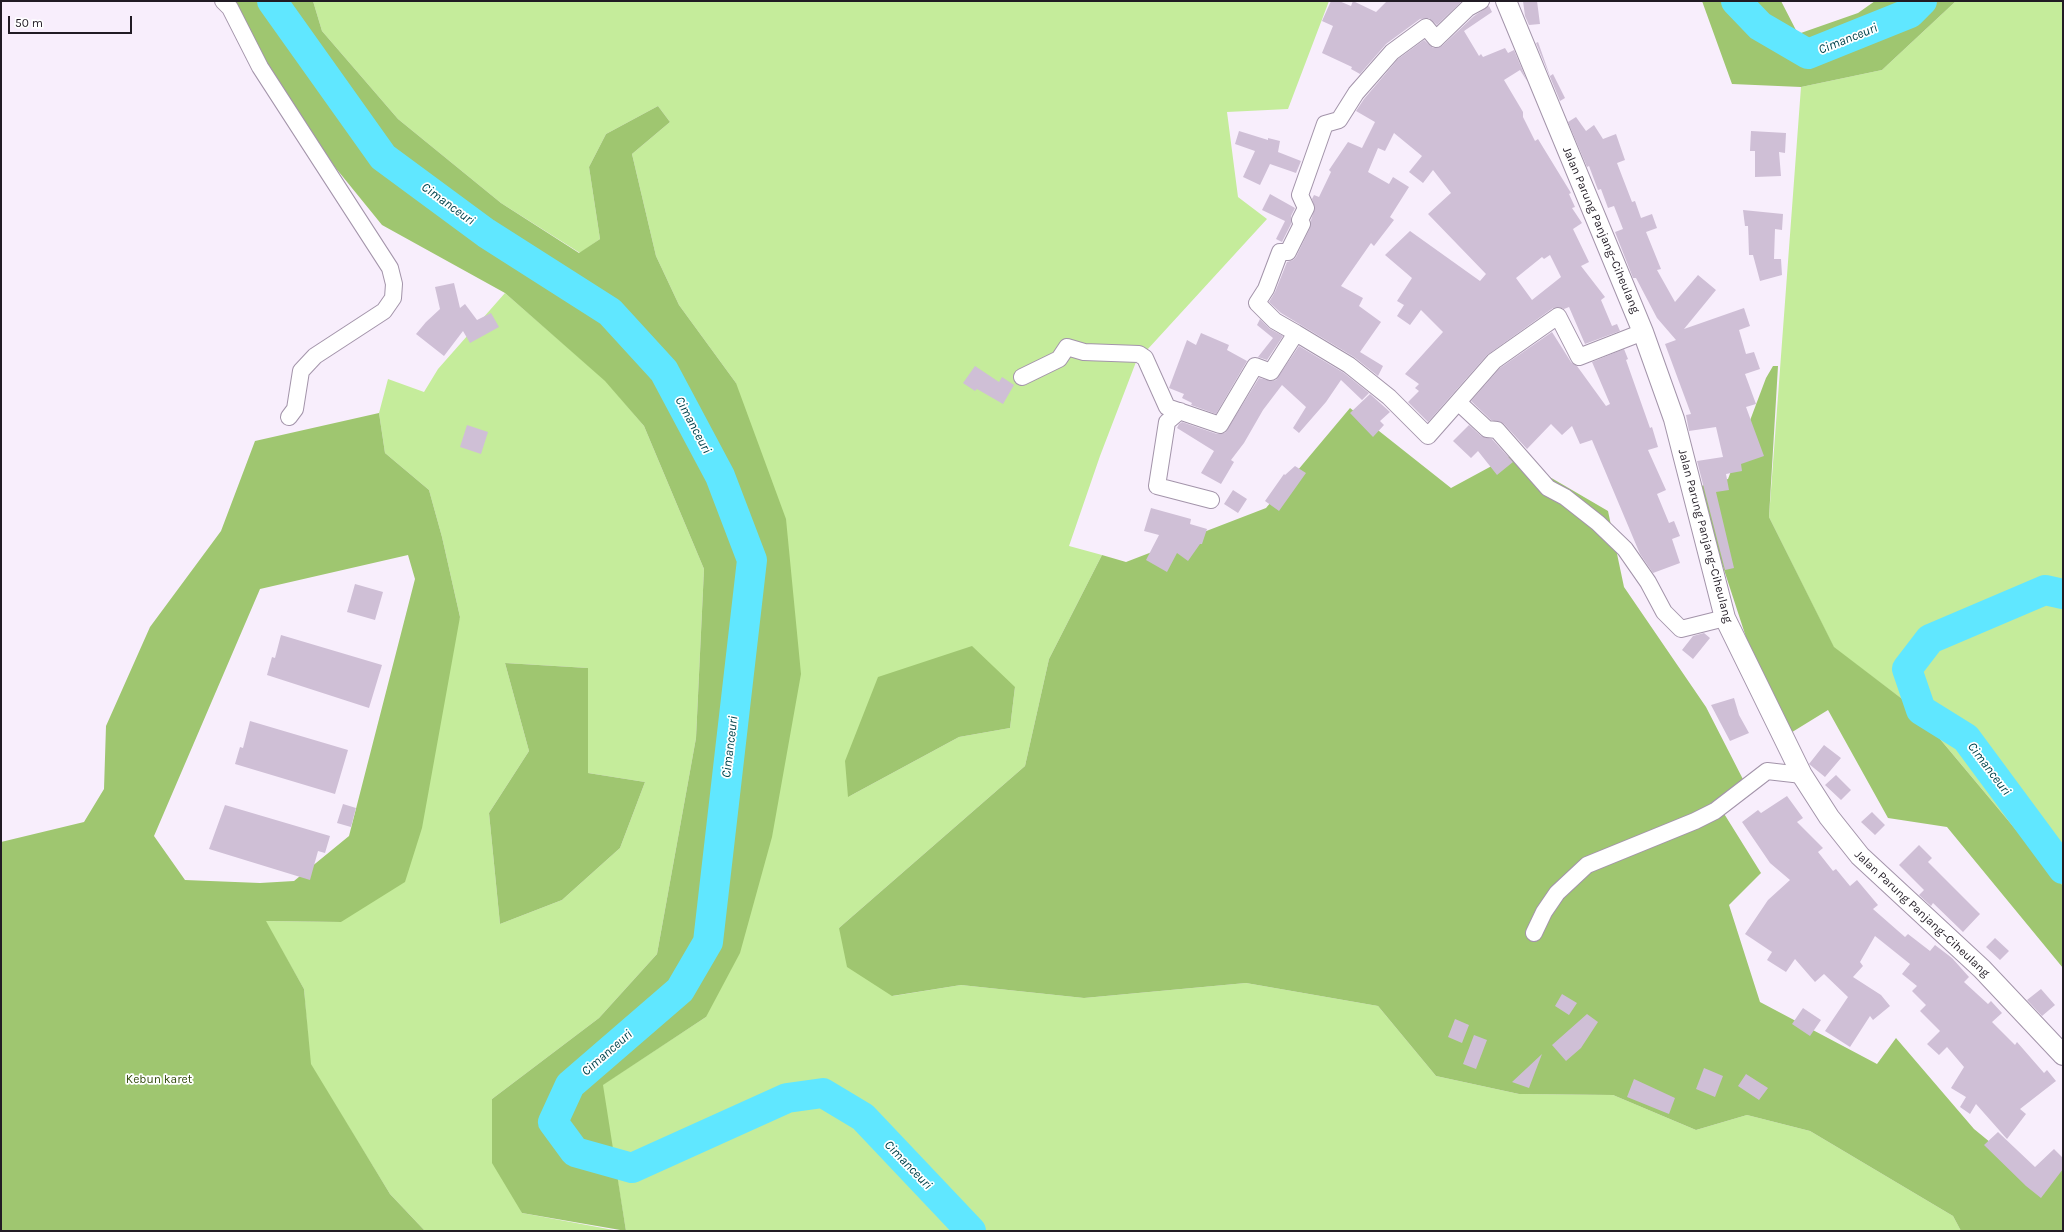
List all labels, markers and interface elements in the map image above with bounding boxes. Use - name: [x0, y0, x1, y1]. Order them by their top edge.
- scale bar: [10, 8, 134, 34]
- text: 50 m: [15, 16, 43, 30]
- water label: Cimanceuri: [1816, 20, 1880, 58]
- street label: Jalan Parung Panjang–Ciheulang: [1559, 145, 1643, 315]
- water label: Cimanceuri: [418, 179, 478, 229]
- water label: Cimanceuri: [671, 394, 715, 456]
- street label: Jalan Parung Panjang–Ciheulang: [1675, 448, 1735, 624]
- water label: Cimanceuri: [718, 715, 742, 779]
- water label: Cimanceuri: [1964, 739, 2014, 799]
- street label: Jalan Parung Panjang–Ciheulang: [1852, 848, 1992, 980]
- water label: Cimanceuri: [578, 1027, 636, 1079]
- park label: Kebun karet: [126, 1073, 192, 1087]
- water label: Cimanceuri: [881, 1137, 935, 1193]

